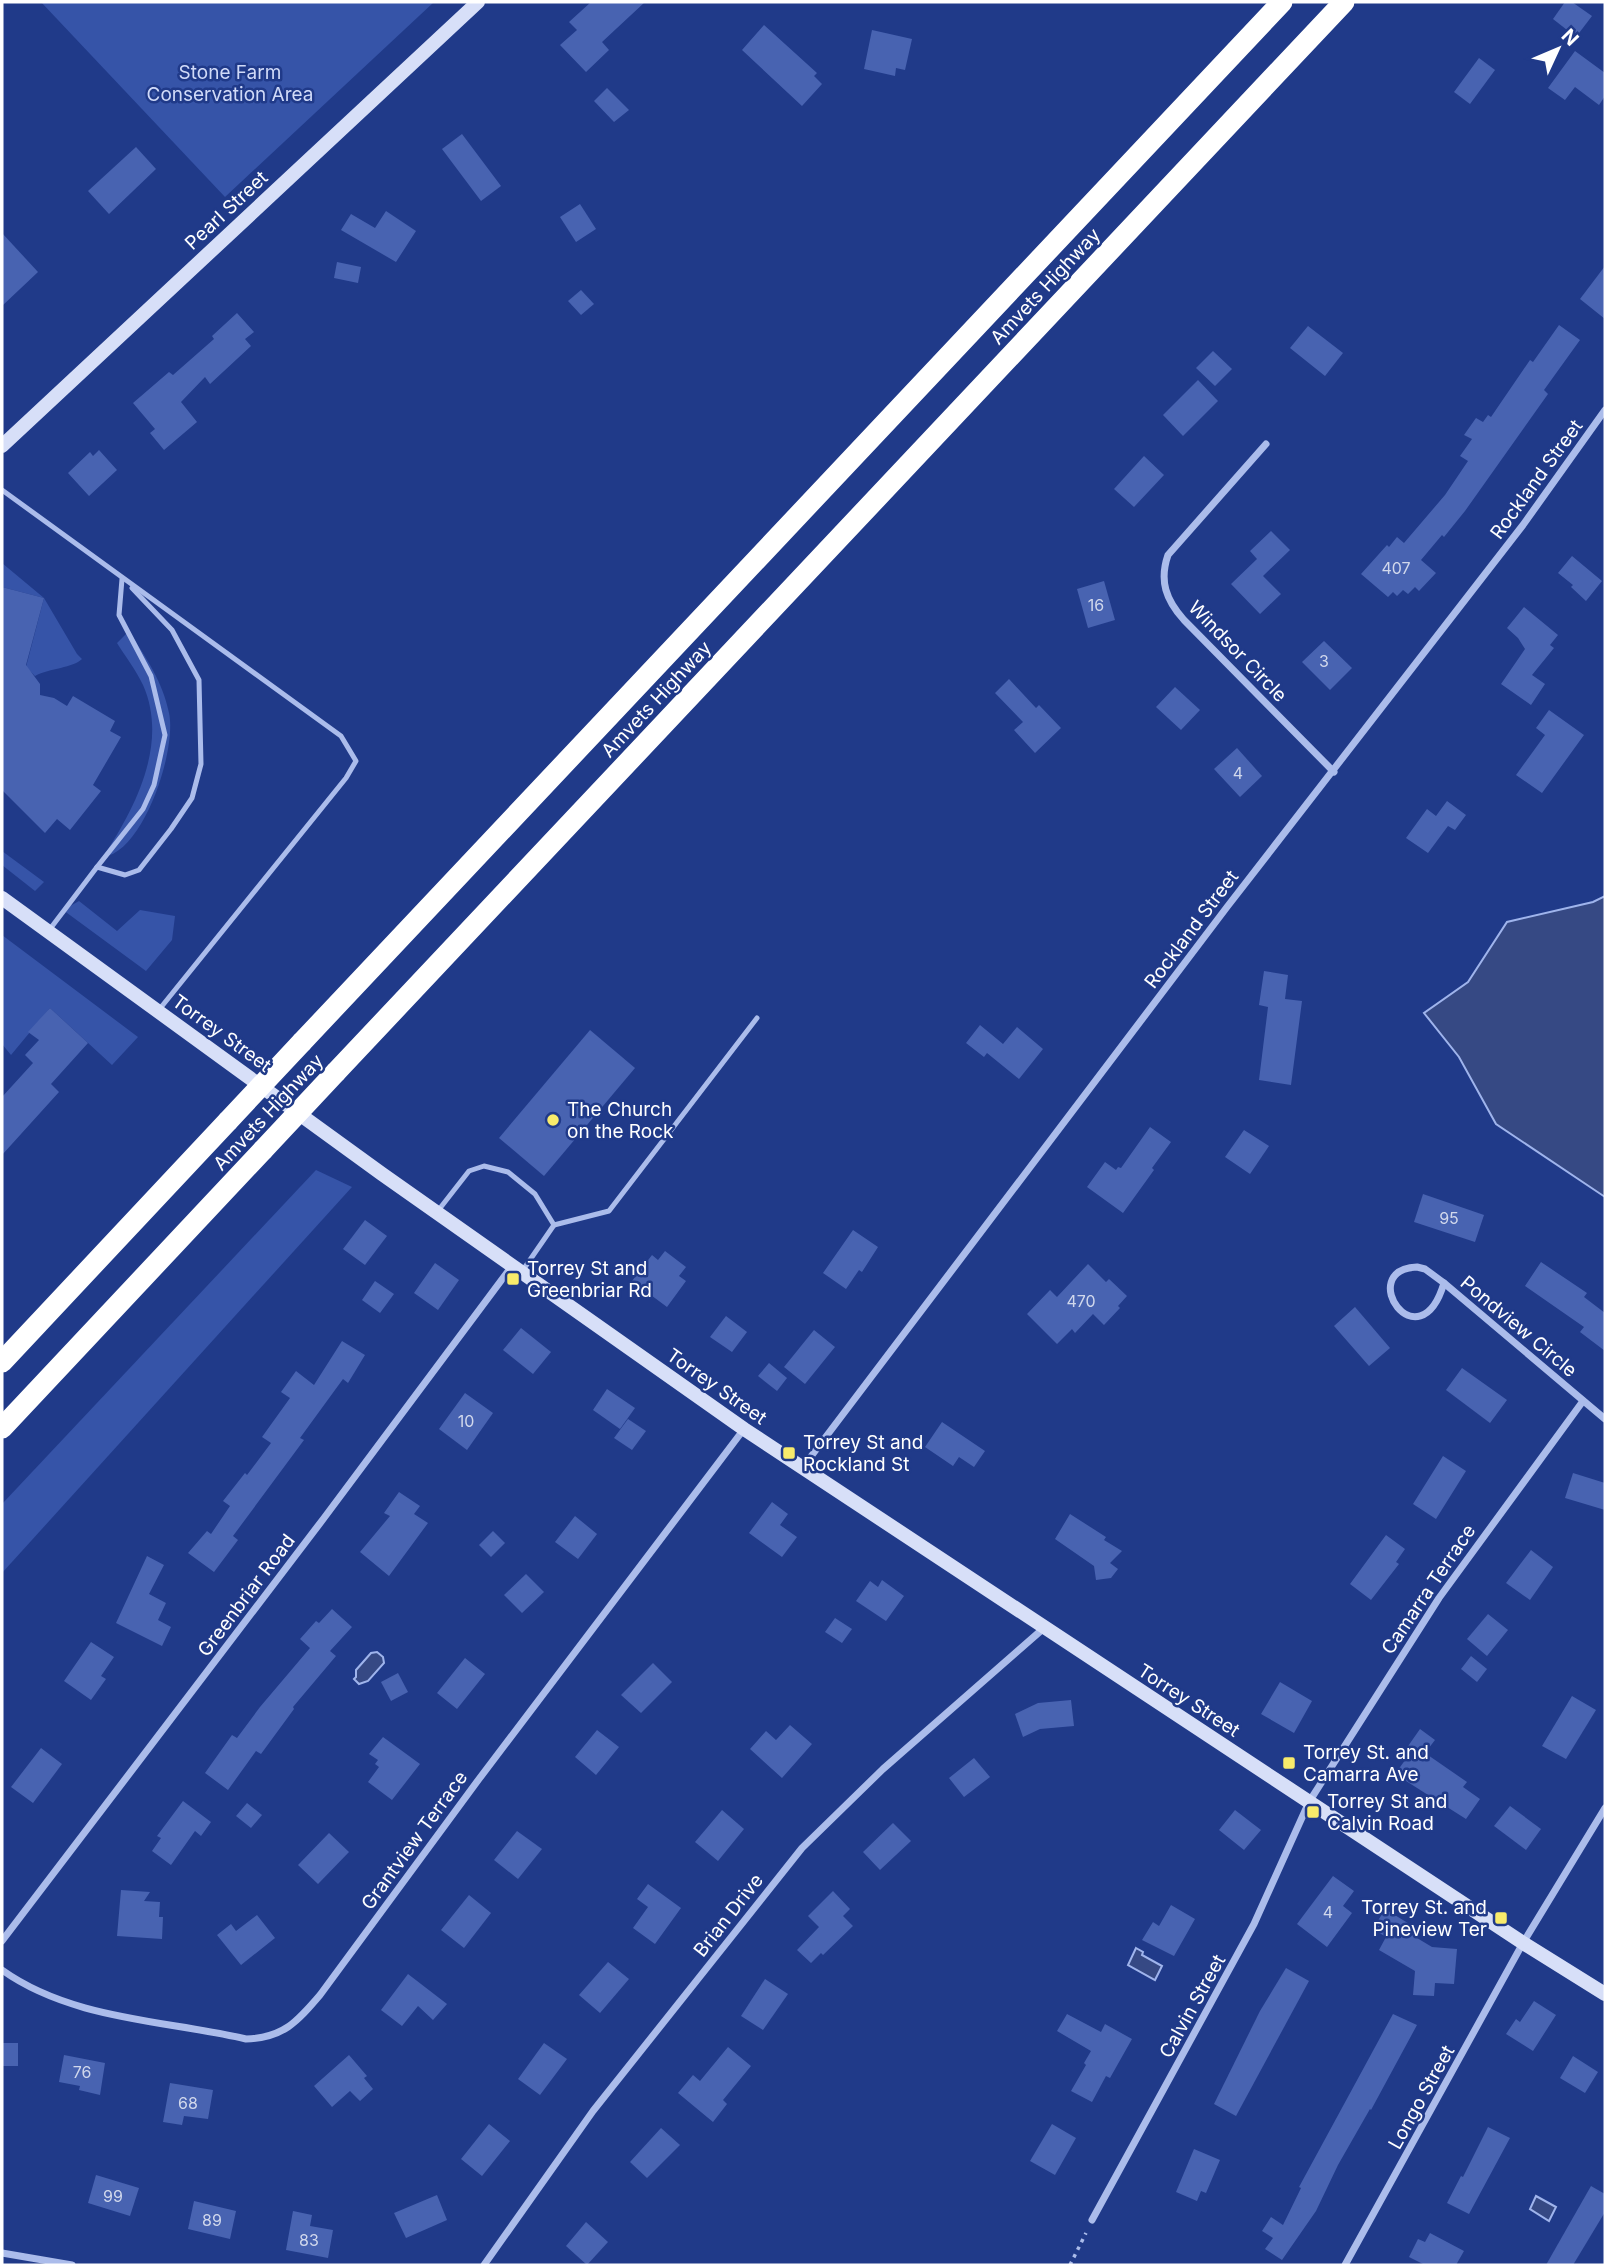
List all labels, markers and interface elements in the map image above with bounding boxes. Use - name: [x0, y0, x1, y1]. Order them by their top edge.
- north arrow: [1523, 14, 1593, 84]
- text: N: [1557, 24, 1583, 51]
- park label: Stone Farm Conservation Area: [147, 61, 313, 106]
- street label: Pearl Street: [180, 166, 273, 255]
- street label: Amvets Highway: [986, 223, 1105, 349]
- street label: Rockland Street: [1485, 415, 1587, 543]
- house number: 407: [1381, 558, 1411, 578]
- house number: 16: [1088, 595, 1104, 615]
- street label: Windsor Circle: [1184, 596, 1292, 707]
- street label: Amvets Highway: [597, 636, 716, 762]
- house number: 3: [1319, 651, 1329, 671]
- house number: 4: [1233, 763, 1243, 783]
- street label: Rockland Street: [1140, 866, 1243, 993]
- street label: Torrey Street: [168, 990, 276, 1077]
- street label: Amvets Highway: [209, 1049, 328, 1175]
- place label: The Church on the Rock: [567, 1098, 674, 1143]
- marker: The Church on the Rock: [545, 1112, 561, 1128]
- house number: 95: [1439, 1208, 1459, 1228]
- place label: Torrey St and Greenbriar Rd: [527, 1257, 652, 1302]
- marker: Torrey St and Greenbriar Rd: [505, 1271, 521, 1287]
- street label: Pondview Circle: [1456, 1271, 1582, 1382]
- house number: 470: [1066, 1291, 1096, 1311]
- street label: Torrey Street: [662, 1343, 771, 1429]
- house number: 10: [458, 1411, 474, 1431]
- place label: Torrey St and Rockland St: [803, 1431, 923, 1476]
- marker: Torrey St and Rockland St: [781, 1445, 797, 1461]
- street label: Camarra Terrace: [1377, 1520, 1480, 1659]
- street label: Greenbriar Road: [193, 1530, 300, 1661]
- street label: Torrey Street: [1133, 1659, 1244, 1742]
- place label: Torrey St. and Camarra Ave: [1303, 1741, 1429, 1786]
- marker: Torrey St. and Camarra Ave: [1281, 1755, 1297, 1771]
- street label: Grantview Terrace: [356, 1766, 472, 1914]
- place label: Torrey St and Calvin Road: [1327, 1790, 1447, 1835]
- marker: Torrey St and Calvin Road: [1305, 1804, 1321, 1820]
- street label: Brian Drive: [689, 1869, 768, 1961]
- place label: Torrey St. and Pineview Ter: [1361, 1896, 1487, 1941]
- house number: 4: [1323, 1902, 1333, 1922]
- marker: Torrey St. and Pineview Ter: [1493, 1910, 1509, 1926]
- street label: Calvin Street: [1155, 1950, 1230, 2062]
- street label: Longo Street: [1383, 2041, 1459, 2153]
- house number: 76: [73, 2062, 91, 2082]
- house number: 68: [178, 2093, 198, 2113]
- house number: 99: [103, 2186, 123, 2206]
- house number: 89: [202, 2210, 222, 2230]
- house number: 83: [299, 2230, 319, 2250]

